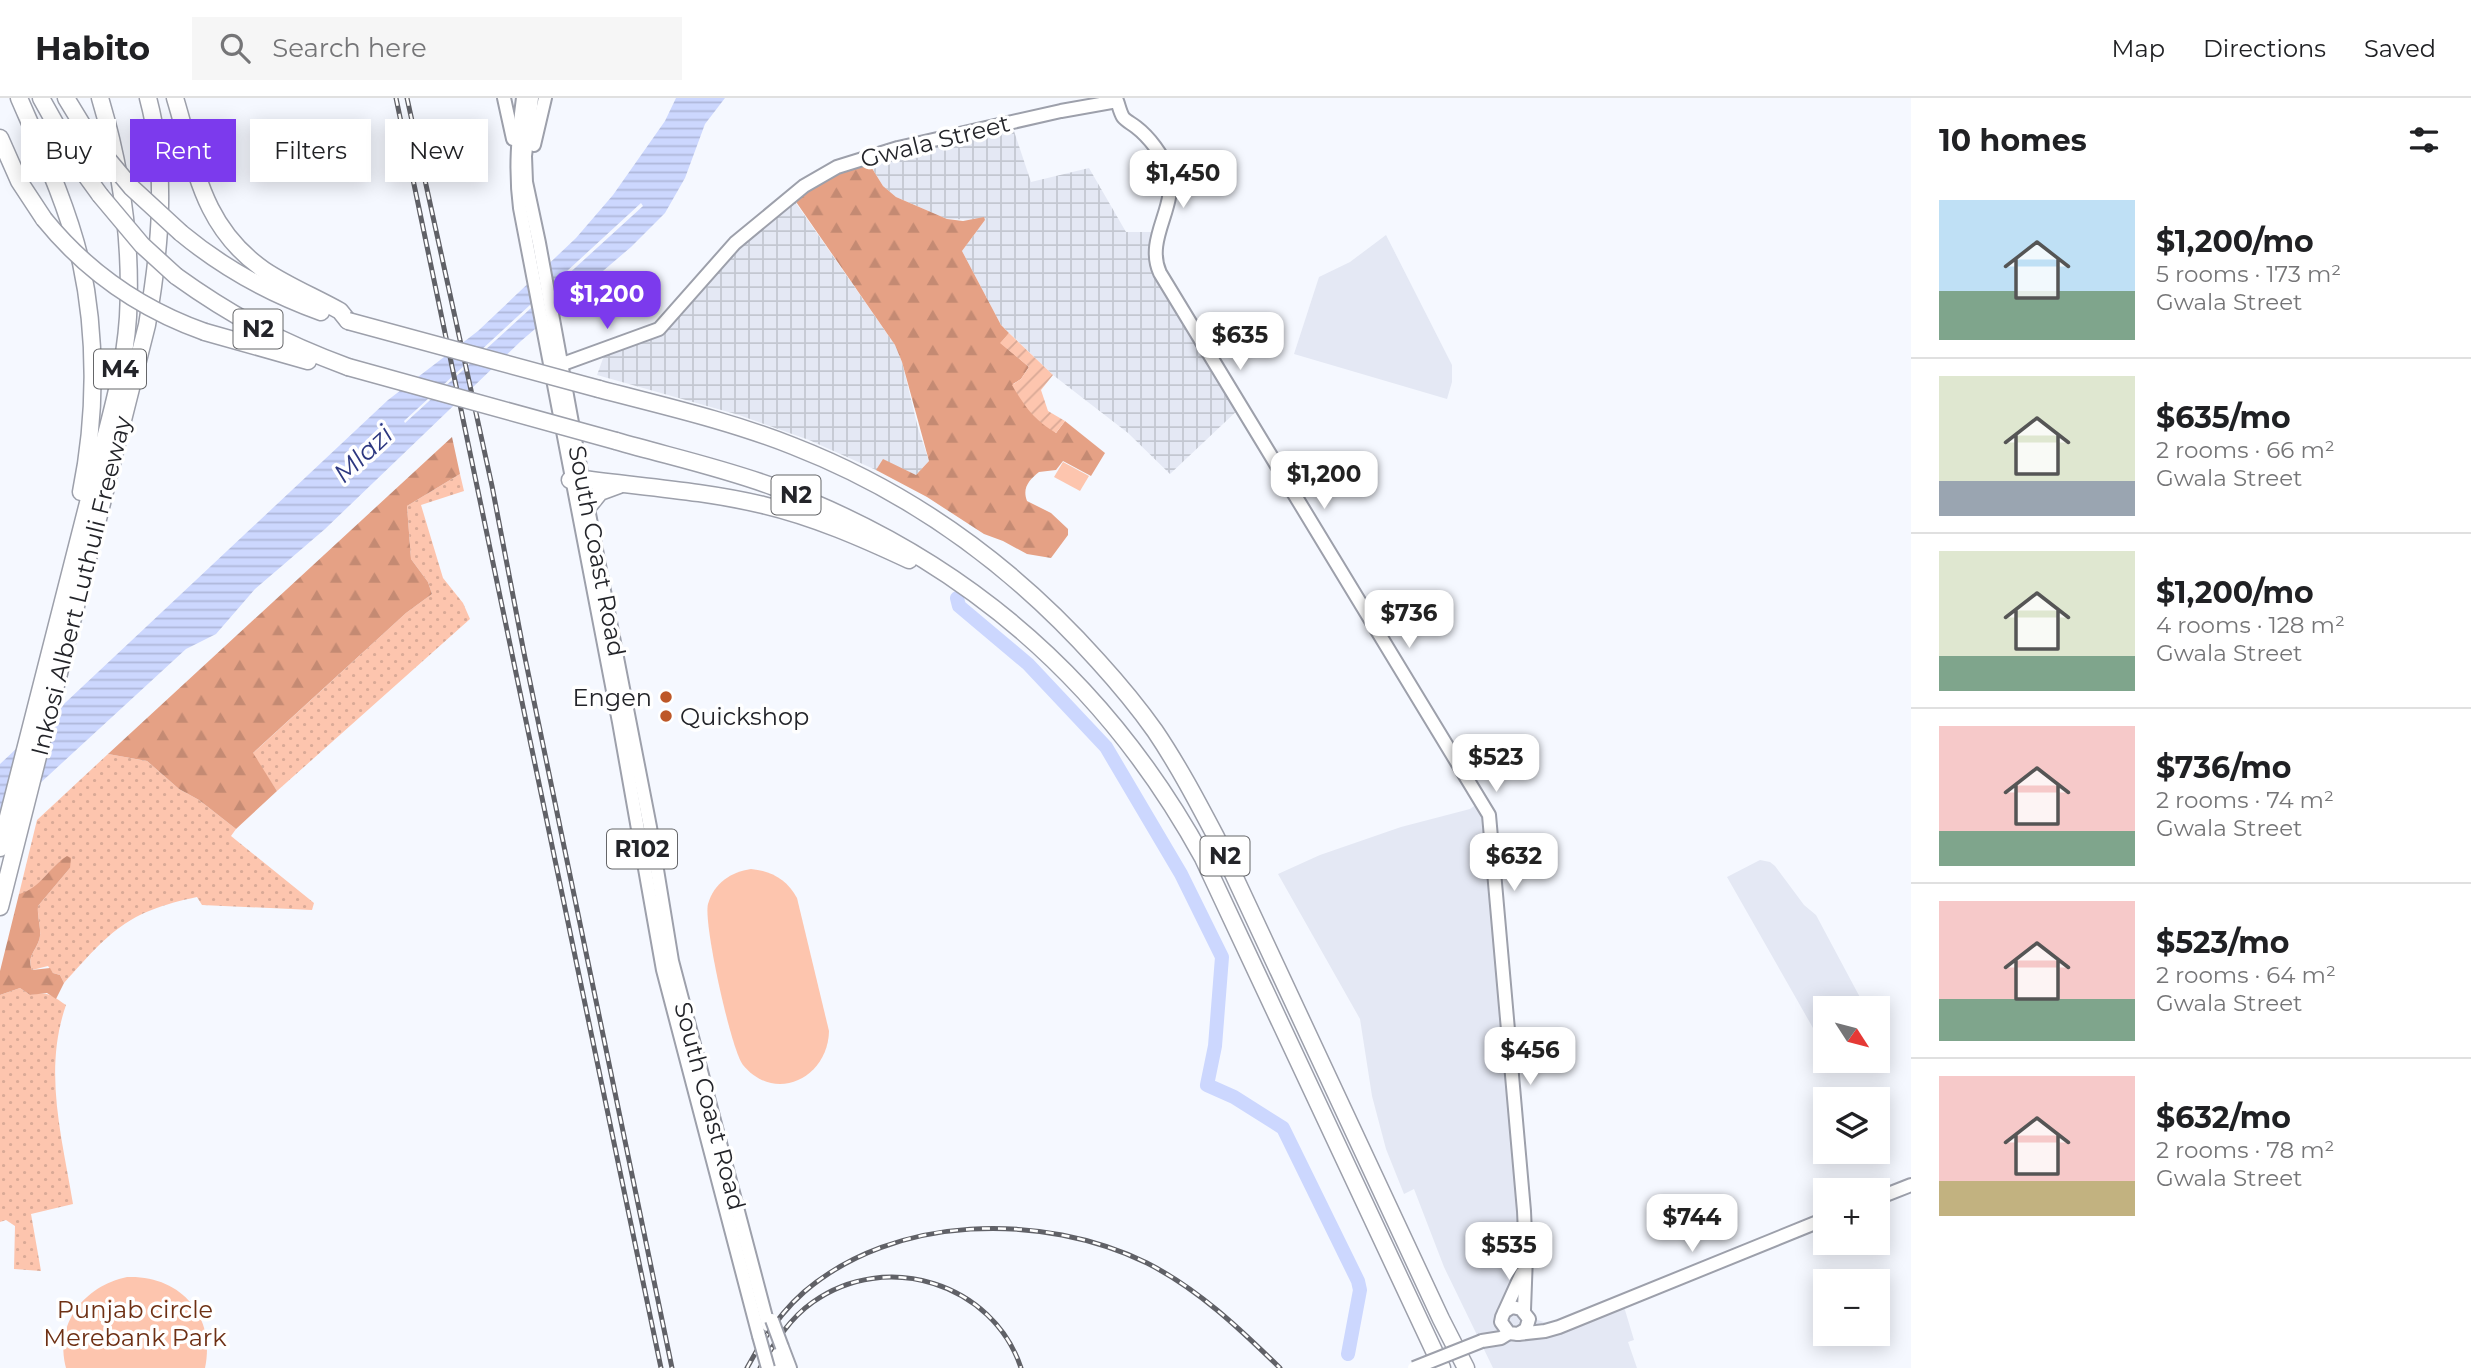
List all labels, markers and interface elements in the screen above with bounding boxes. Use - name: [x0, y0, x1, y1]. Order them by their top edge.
- search box: [192, 17, 682, 80]
- text: Habito: [35, 28, 150, 68]
- icon: search: [216, 29, 254, 67]
- text: Search here: [272, 32, 427, 64]
- text: Map: [2112, 34, 2165, 63]
- text: Directions: [2203, 34, 2326, 63]
- text: Saved: [2364, 34, 2436, 63]
- street label: Gwala Street: [857, 108, 1013, 174]
- chip: Buy: [21, 119, 116, 182]
- chip: Rent: [130, 119, 236, 182]
- chip: Filters: [250, 119, 371, 182]
- chip: New: [385, 119, 488, 182]
- icon: filters: [2405, 121, 2443, 159]
- text: 10 homes: [1939, 122, 2087, 159]
- pin: $1,450: [1126, 150, 1240, 210]
- text: $1,450: [1146, 159, 1220, 187]
- text: $1,200/mo: [2156, 223, 2314, 260]
- icon: home: [1995, 228, 2079, 312]
- text: 5 rooms · 173 m²: [2156, 260, 2341, 288]
- pin: $1,200: [550, 272, 664, 331]
- text: $1,200: [570, 280, 644, 308]
- text: Gwala Street: [2156, 288, 2302, 316]
- road number: N2: [233, 310, 282, 348]
- pin: $635: [1199, 313, 1281, 372]
- text: $635: [1212, 321, 1268, 349]
- road number: M4: [94, 350, 146, 388]
- text: $635/mo: [2156, 399, 2291, 436]
- icon: home: [1995, 404, 2079, 488]
- street label: Inkosi Albert Luthuli Freeway: [25, 413, 137, 759]
- water label: Mlazi: [327, 418, 400, 489]
- text: 2 rooms · 66 m²: [2156, 436, 2335, 464]
- street label: South Coast Road: [562, 443, 632, 659]
- pin: $1,200: [1267, 452, 1381, 511]
- text: $1,200: [1287, 460, 1361, 488]
- text: Gwala Street: [2156, 464, 2302, 492]
- road number: N2: [772, 476, 820, 514]
- text: $1,200/mo: [2156, 574, 2314, 611]
- icon: home: [1995, 579, 2079, 663]
- pin: $736: [1368, 590, 1450, 650]
- text: $736: [1381, 599, 1437, 627]
- text: 4 rooms · 128 m²: [2156, 611, 2345, 639]
- text: Gwala Street: [2156, 639, 2302, 667]
- place label: Engen: [573, 683, 652, 712]
- marker: Engen: [658, 689, 674, 705]
- place label: Quickshop: [680, 702, 809, 731]
- marker: Quickshop: [658, 708, 674, 724]
- pin: $523: [1455, 734, 1537, 794]
- text: $523: [1468, 743, 1524, 771]
- text: $736/mo: [2156, 749, 2292, 786]
- icon: home: [1995, 754, 2079, 838]
- text: 2 rooms · 74 m²: [2156, 786, 2334, 814]
- text: Gwala Street: [2156, 814, 2302, 842]
- road number: R102: [607, 830, 677, 869]
- pin: $632: [1473, 834, 1555, 893]
- road number: N2: [1200, 836, 1250, 876]
- text: $632: [1486, 842, 1542, 870]
- text: $523/mo: [2156, 924, 2289, 961]
- icon: home: [1995, 929, 2079, 1013]
- text: 2 rooms · 64 m²: [2156, 961, 2336, 989]
- text: Gwala Street: [2156, 989, 2302, 1017]
- north arrow: [1813, 996, 1890, 1073]
- map controls: [1813, 996, 1890, 1346]
- street label: South Coast Road: [668, 999, 752, 1213]
- pin: $456: [1489, 1028, 1571, 1087]
- text: $456: [1500, 1036, 1560, 1064]
- button: layers: [1813, 1087, 1890, 1164]
- text: $632/mo: [2156, 1099, 2291, 1136]
- icon: home: [1995, 1104, 2079, 1188]
- text: 2 rooms · 78 m²: [2156, 1136, 2334, 1164]
- text: Gwala Street: [2156, 1164, 2302, 1192]
- button: +: [1813, 1178, 1890, 1255]
- pin: $744: [1651, 1194, 1733, 1254]
- text: $744: [1663, 1203, 1721, 1231]
- pin: $535: [1468, 1222, 1550, 1282]
- text: $535: [1481, 1231, 1537, 1259]
- button: −: [1813, 1269, 1890, 1346]
- park label: Punjab circle Merebank Park: [43, 1295, 227, 1352]

